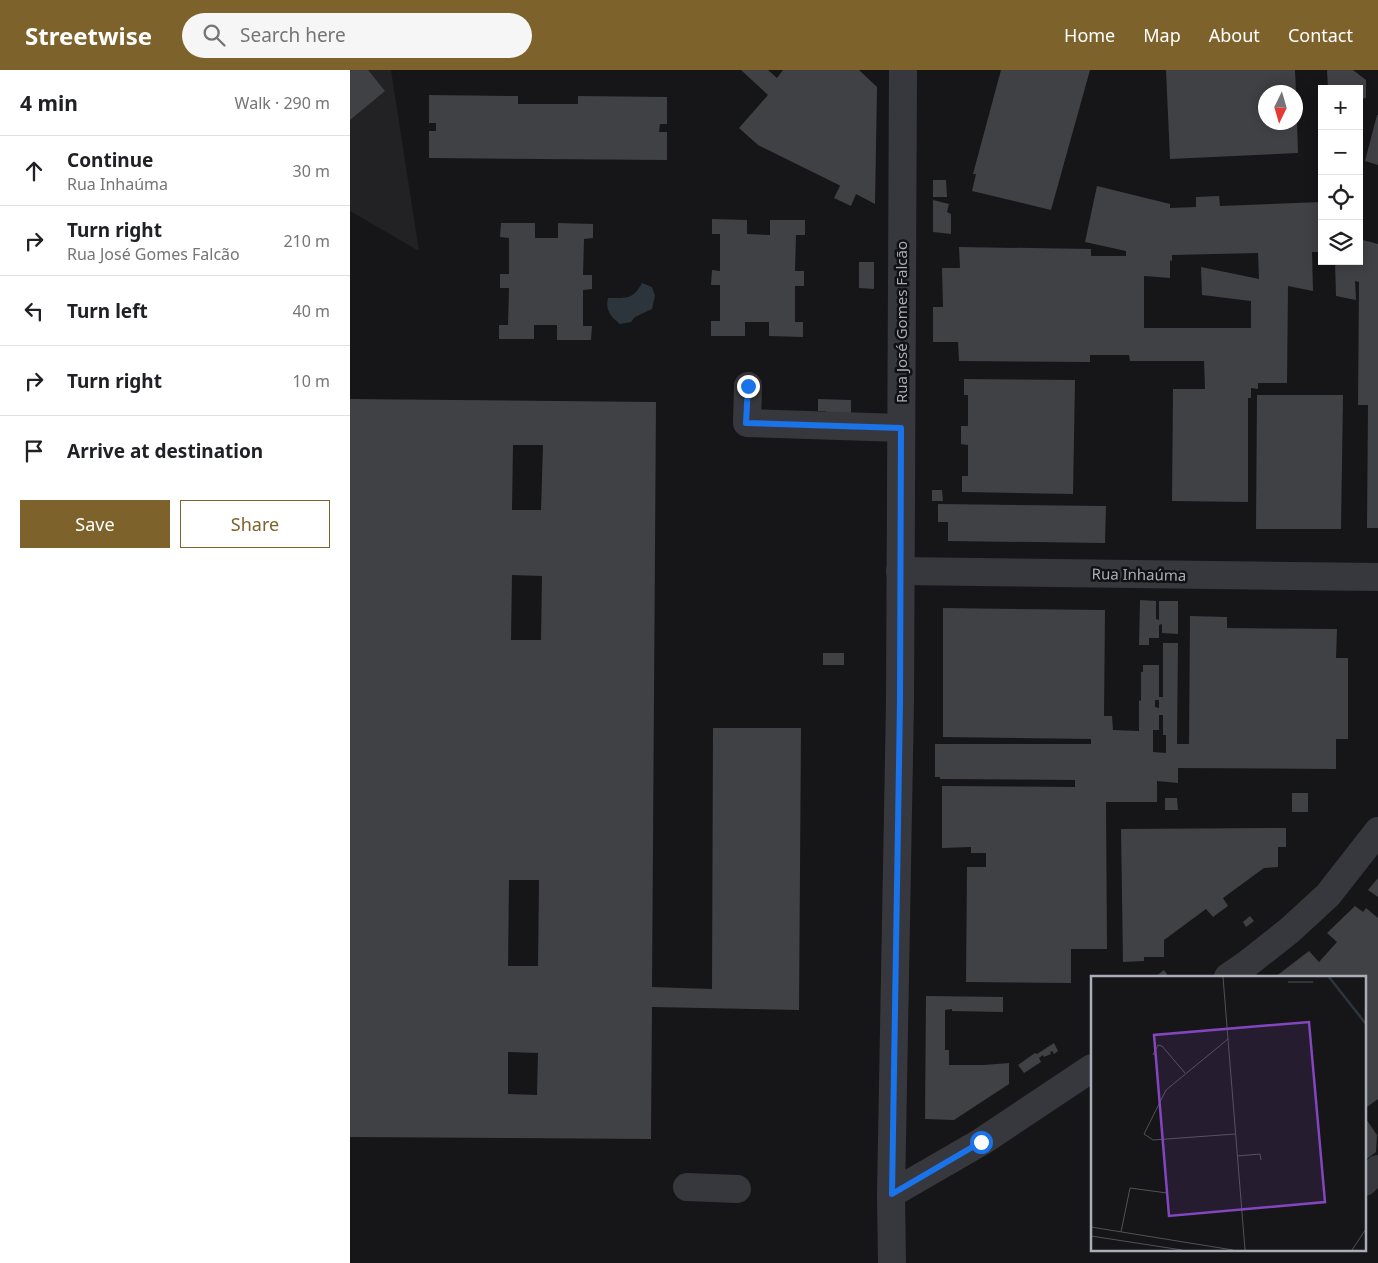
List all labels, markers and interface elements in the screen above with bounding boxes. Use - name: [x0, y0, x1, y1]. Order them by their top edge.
- search box: [182, 13, 532, 58]
- text: Streetwise: [25, 19, 152, 52]
- icon: search: [200, 21, 228, 49]
- text: Search here: [240, 22, 346, 48]
- text: Home: [1064, 23, 1115, 47]
- text: Map: [1143, 23, 1181, 47]
- text: About: [1209, 23, 1260, 47]
- text: Contact: [1288, 23, 1353, 47]
- north arrow: [1258, 85, 1303, 130]
- map controls: [1318, 85, 1363, 265]
- button: +: [1318, 85, 1363, 130]
- text: 4 min: [20, 89, 78, 117]
- text: Walk · 290 m: [235, 92, 330, 114]
- button: −: [1318, 130, 1363, 175]
- text: Continue: [67, 147, 153, 173]
- icon: ahead: [20, 157, 48, 185]
- text: 30 m: [293, 160, 330, 182]
- text: Rua Inhaúma: [67, 173, 168, 195]
- button: locate: [1318, 175, 1363, 220]
- text: Turn right: [67, 217, 162, 243]
- button: layers: [1318, 220, 1363, 265]
- icon: right: [20, 227, 48, 255]
- text: 210 m: [283, 230, 330, 252]
- street label: Rua José Gomes Falcão: [891, 241, 911, 403]
- text: Rua José Gomes Falcão: [67, 243, 240, 265]
- icon: left: [20, 297, 48, 325]
- text: Turn left: [67, 298, 148, 324]
- text: 40 m: [293, 300, 330, 322]
- icon: right: [20, 367, 48, 395]
- text: Turn right: [67, 368, 162, 394]
- text: 10 m: [293, 370, 330, 392]
- route end: [737, 375, 760, 398]
- icon: arrive: [20, 437, 48, 465]
- text: Arrive at destination: [67, 438, 263, 464]
- button: Save: [20, 500, 170, 548]
- button: Share: [180, 500, 330, 548]
- street label: Rua Inhaúma: [1091, 563, 1187, 585]
- inset map: [1091, 976, 1366, 1250]
- route start: [970, 1131, 993, 1154]

